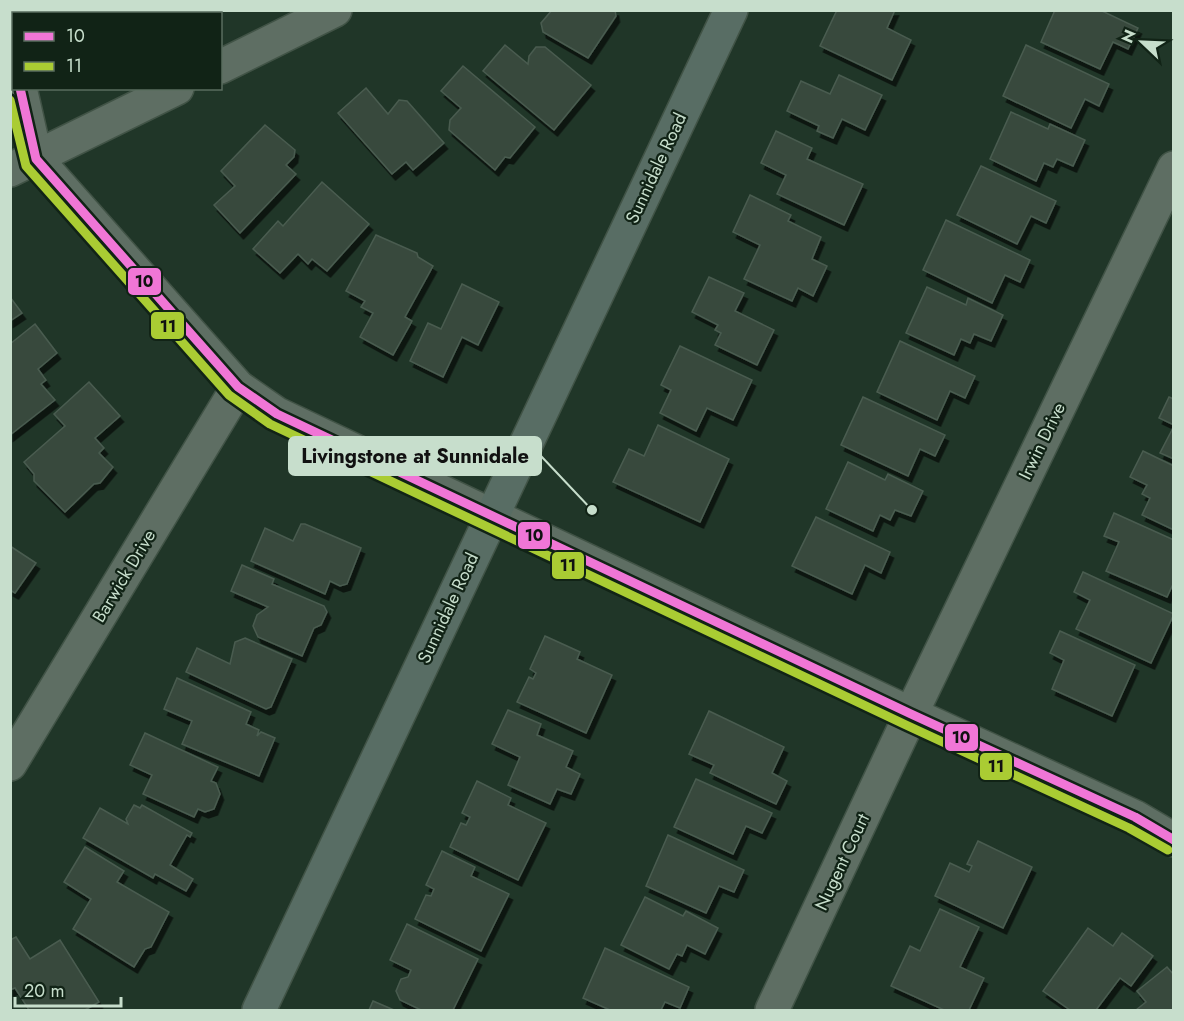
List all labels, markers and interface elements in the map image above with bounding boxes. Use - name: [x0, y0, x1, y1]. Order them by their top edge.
- legend: [12, 12, 222, 90]
- north arrow: [1112, 12, 1172, 72]
- text: 10: [66, 23, 85, 49]
- text: N: [1116, 26, 1142, 47]
- text: 11: [66, 53, 82, 79]
- street label: Sunnidale Road: [619, 108, 693, 228]
- line badge: 10: [127, 267, 162, 296]
- text: 10: [135, 270, 153, 293]
- line badge: 11: [150, 311, 185, 340]
- text: 11: [160, 315, 176, 338]
- street label: Irwin Drive: [1012, 398, 1072, 484]
- callout: Livingstone at Sunnidale: [289, 437, 541, 475]
- text: Livingstone at Sunnidale: [301, 442, 529, 471]
- line badge: 10: [517, 521, 551, 550]
- text: 10: [525, 524, 543, 547]
- street label: Barwick Drive: [86, 525, 162, 627]
- street label: Sunnidale Road: [411, 548, 485, 668]
- line badge: 11: [551, 551, 585, 580]
- text: 11: [560, 554, 576, 577]
- line badge: 10: [944, 723, 979, 752]
- text: 10: [952, 726, 970, 749]
- line badge: 11: [979, 752, 1013, 781]
- text: 11: [988, 755, 1004, 778]
- street label: Nugent Court: [808, 809, 876, 915]
- scale bar: [15, 970, 122, 1008]
- text: 20 m: [24, 978, 64, 1004]

